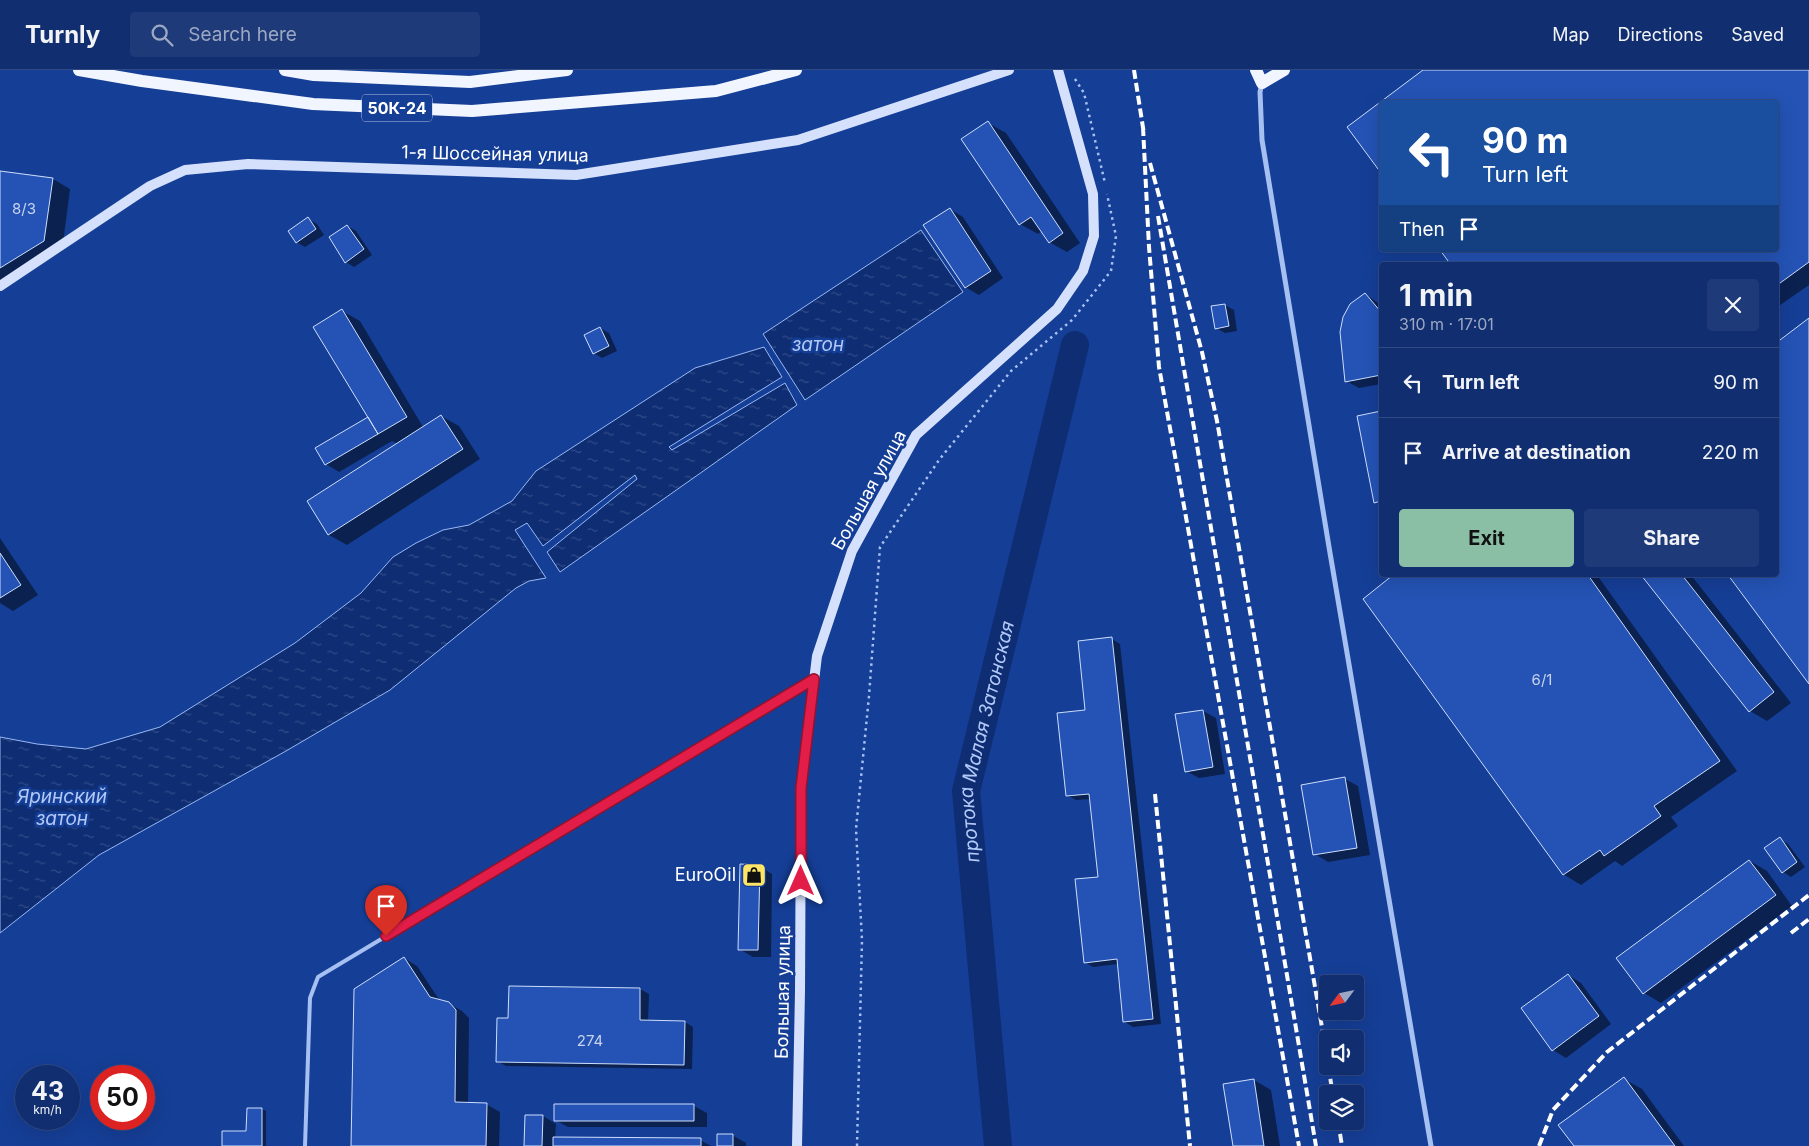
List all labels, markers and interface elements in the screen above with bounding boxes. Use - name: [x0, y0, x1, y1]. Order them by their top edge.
- search box: [130, 12, 480, 57]
- text: Turnly: [25, 20, 100, 49]
- icon: search: [148, 21, 176, 49]
- text: Search here: [188, 23, 297, 46]
- text: Map: [1552, 24, 1590, 45]
- text: Directions: [1618, 24, 1703, 45]
- text: Saved: [1731, 24, 1784, 45]
- road number: 50К-24: [362, 94, 432, 122]
- text: 90 m: [1482, 119, 1569, 161]
- icon: left: [1399, 120, 1464, 185]
- street label: 1-я Шоссейная улица: [401, 141, 589, 166]
- text: Turn left: [1482, 161, 1568, 187]
- house number: 8/3: [12, 199, 36, 218]
- icon: arrive: [1455, 215, 1483, 243]
- text: Then: [1399, 218, 1445, 241]
- text: 1 min: [1399, 277, 1473, 313]
- button: close: [1707, 279, 1759, 331]
- text: 310 m · 17:01: [1399, 314, 1494, 334]
- water label: затон: [792, 333, 844, 356]
- icon: left: [1399, 369, 1427, 397]
- text: Turn left: [1442, 371, 1520, 394]
- text: 90 m: [1713, 371, 1759, 394]
- street label: Большая улица: [827, 426, 910, 553]
- icon: arrive: [1399, 439, 1427, 467]
- text: Arrive at destination: [1442, 441, 1631, 464]
- text: 220 m: [1702, 441, 1759, 464]
- button: Exit: [1399, 509, 1574, 567]
- button: Share: [1584, 509, 1759, 567]
- water label: протока Малая Затонская: [955, 618, 1019, 864]
- house number: 6/1: [1532, 670, 1552, 689]
- water label: Яринский затон: [16, 785, 107, 830]
- position arrow: [774, 854, 826, 906]
- shop icon: EuroOil: [741, 862, 767, 888]
- place label: EuroOil: [675, 864, 736, 885]
- pin: [365, 885, 407, 936]
- icon: arrive: [372, 892, 400, 920]
- street label: Большая улица: [771, 925, 794, 1059]
- north arrow: [1319, 975, 1364, 1020]
- map controls: [1319, 975, 1364, 1130]
- button: sound: [1319, 1030, 1364, 1075]
- house number: 274: [577, 1031, 603, 1050]
- speed limit sign: 50: [90, 1065, 155, 1130]
- text: 43: [31, 1076, 64, 1106]
- button: layers: [1319, 1085, 1364, 1130]
- text: km/h: [33, 1102, 62, 1117]

